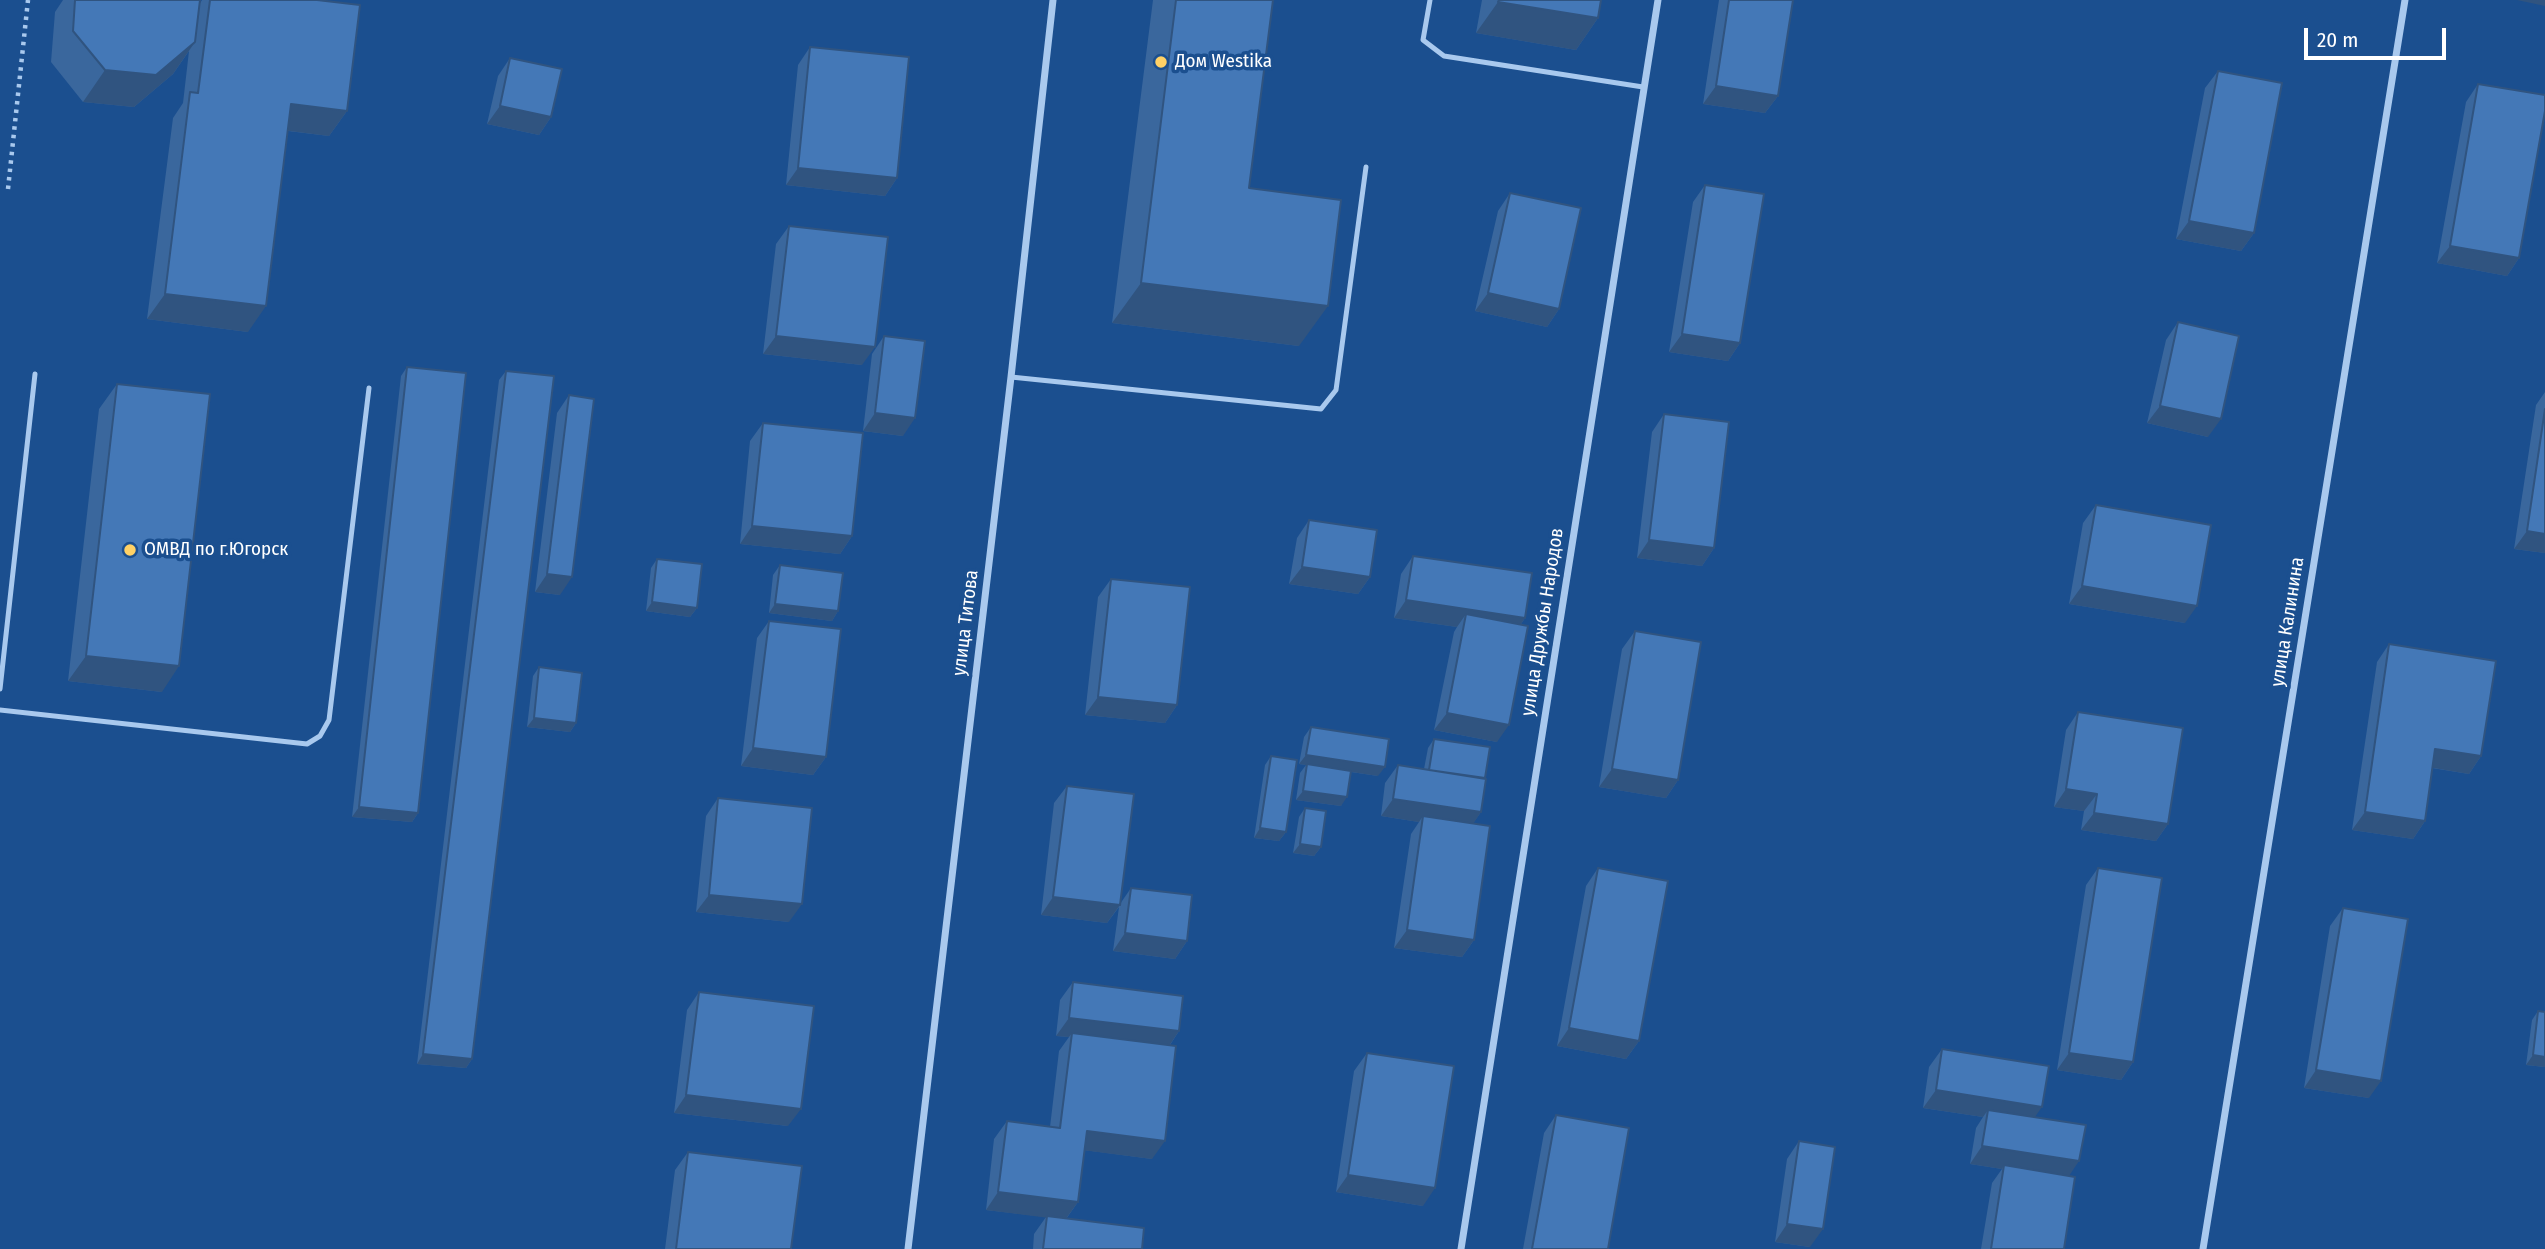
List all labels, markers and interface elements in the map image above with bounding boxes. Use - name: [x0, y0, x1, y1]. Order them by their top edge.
- scale bar: [2307, 14, 2449, 58]
- text: 20 m: [2317, 27, 2358, 53]
- place label: Дом Westika: [1175, 51, 1272, 73]
- marker: Дом Westika: [1153, 54, 1169, 70]
- street label: улица Дружбы Народов: [1517, 526, 1569, 718]
- place label: ОМВД по г.Югорск: [144, 539, 288, 561]
- marker: ОМВД по г.Югорск: [122, 542, 138, 558]
- street label: улица Калинина: [2266, 555, 2310, 689]
- street label: улица Титова: [948, 569, 984, 677]

